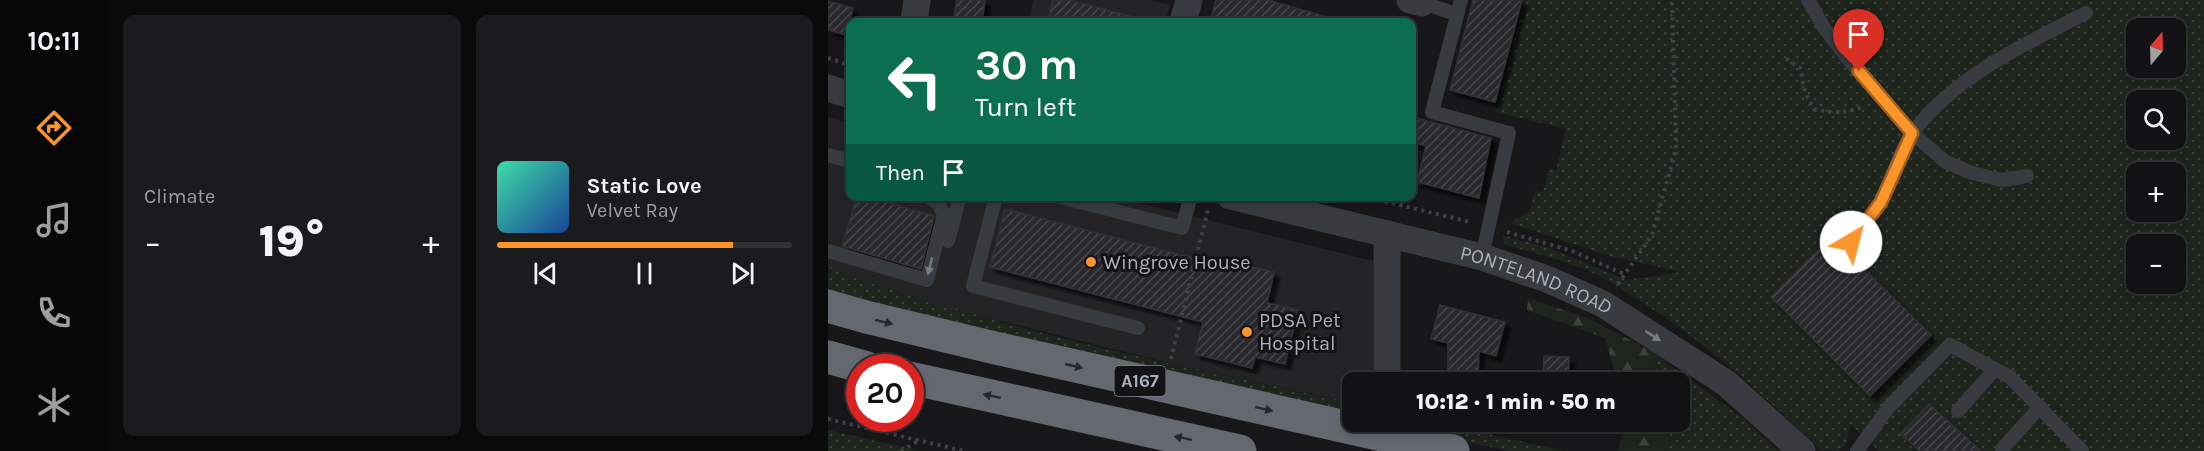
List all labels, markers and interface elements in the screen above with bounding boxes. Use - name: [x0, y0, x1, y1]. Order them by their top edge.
- pin: [1833, 9, 1884, 71]
- icon: arrive: [1842, 18, 1875, 51]
- north arrow: [2126, 18, 2186, 78]
- map controls: [2126, 18, 2186, 294]
- text: 10:11: [27, 25, 81, 57]
- text: 30 m: [975, 40, 1078, 90]
- icon: left: [876, 42, 954, 120]
- button: search: [2126, 90, 2186, 150]
- text: Turn left: [975, 91, 1076, 123]
- icon: directions: [33, 107, 75, 149]
- icon: arrive: [937, 156, 970, 189]
- text: Then: [876, 160, 925, 186]
- button: +: [2126, 162, 2186, 222]
- text: Static Love: [587, 173, 702, 199]
- text: Climate: [144, 185, 215, 208]
- icon: music: [33, 199, 75, 241]
- text: Velvet Ray: [587, 199, 678, 222]
- position arrow: [1819, 210, 1883, 274]
- text: 19°: [259, 215, 325, 267]
- text: −: [144, 223, 161, 261]
- text: +: [422, 223, 439, 261]
- button: −: [2126, 234, 2186, 294]
- street label: PONTELAND ROAD: [1458, 241, 1617, 319]
- place label: Wingrove House: [1103, 251, 1251, 274]
- marker: Wingrove House: [1084, 255, 1098, 269]
- icon: previous: [529, 257, 562, 290]
- icon: pause: [628, 257, 661, 290]
- icon: next: [726, 257, 759, 290]
- one-way arrow: [925, 257, 935, 276]
- icon: phone: [33, 292, 75, 334]
- place label: PDSA Pet Hospital: [1259, 309, 1341, 355]
- one-way arrow: [875, 317, 893, 327]
- marker: PDSA Pet Hospital: [1240, 325, 1254, 339]
- one-way arrow: [1644, 330, 1661, 341]
- speed limit sign: 20: [846, 354, 924, 432]
- one-way arrow: [1065, 362, 1084, 371]
- road number: A167: [1114, 366, 1166, 396]
- icon: climate: [33, 384, 75, 426]
- text: 10:12 · 1 min · 50 m: [1416, 389, 1616, 415]
- one-way arrow: [983, 391, 1001, 401]
- one-way arrow: [1255, 404, 1274, 414]
- one-way arrow: [1173, 433, 1192, 443]

